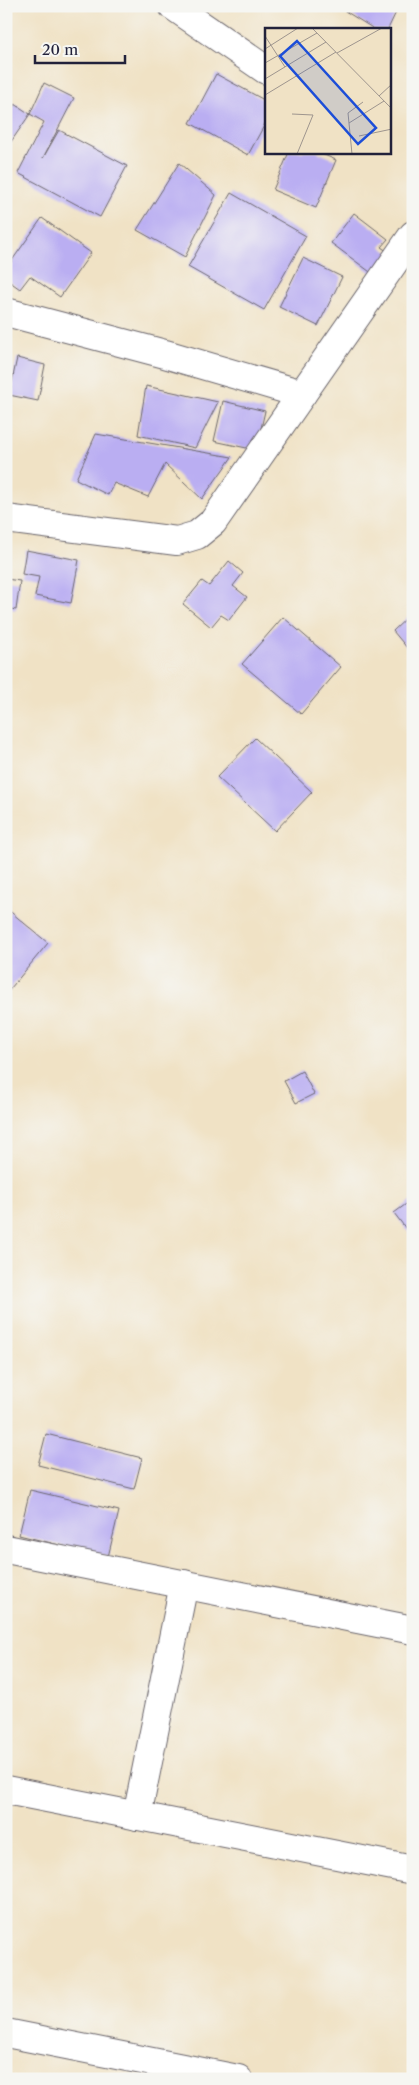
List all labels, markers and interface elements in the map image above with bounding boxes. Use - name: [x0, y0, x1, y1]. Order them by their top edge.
- inset map: [265, 28, 392, 154]
- scale bar: [35, 32, 125, 64]
- text: 20 m: [42, 40, 78, 59]

